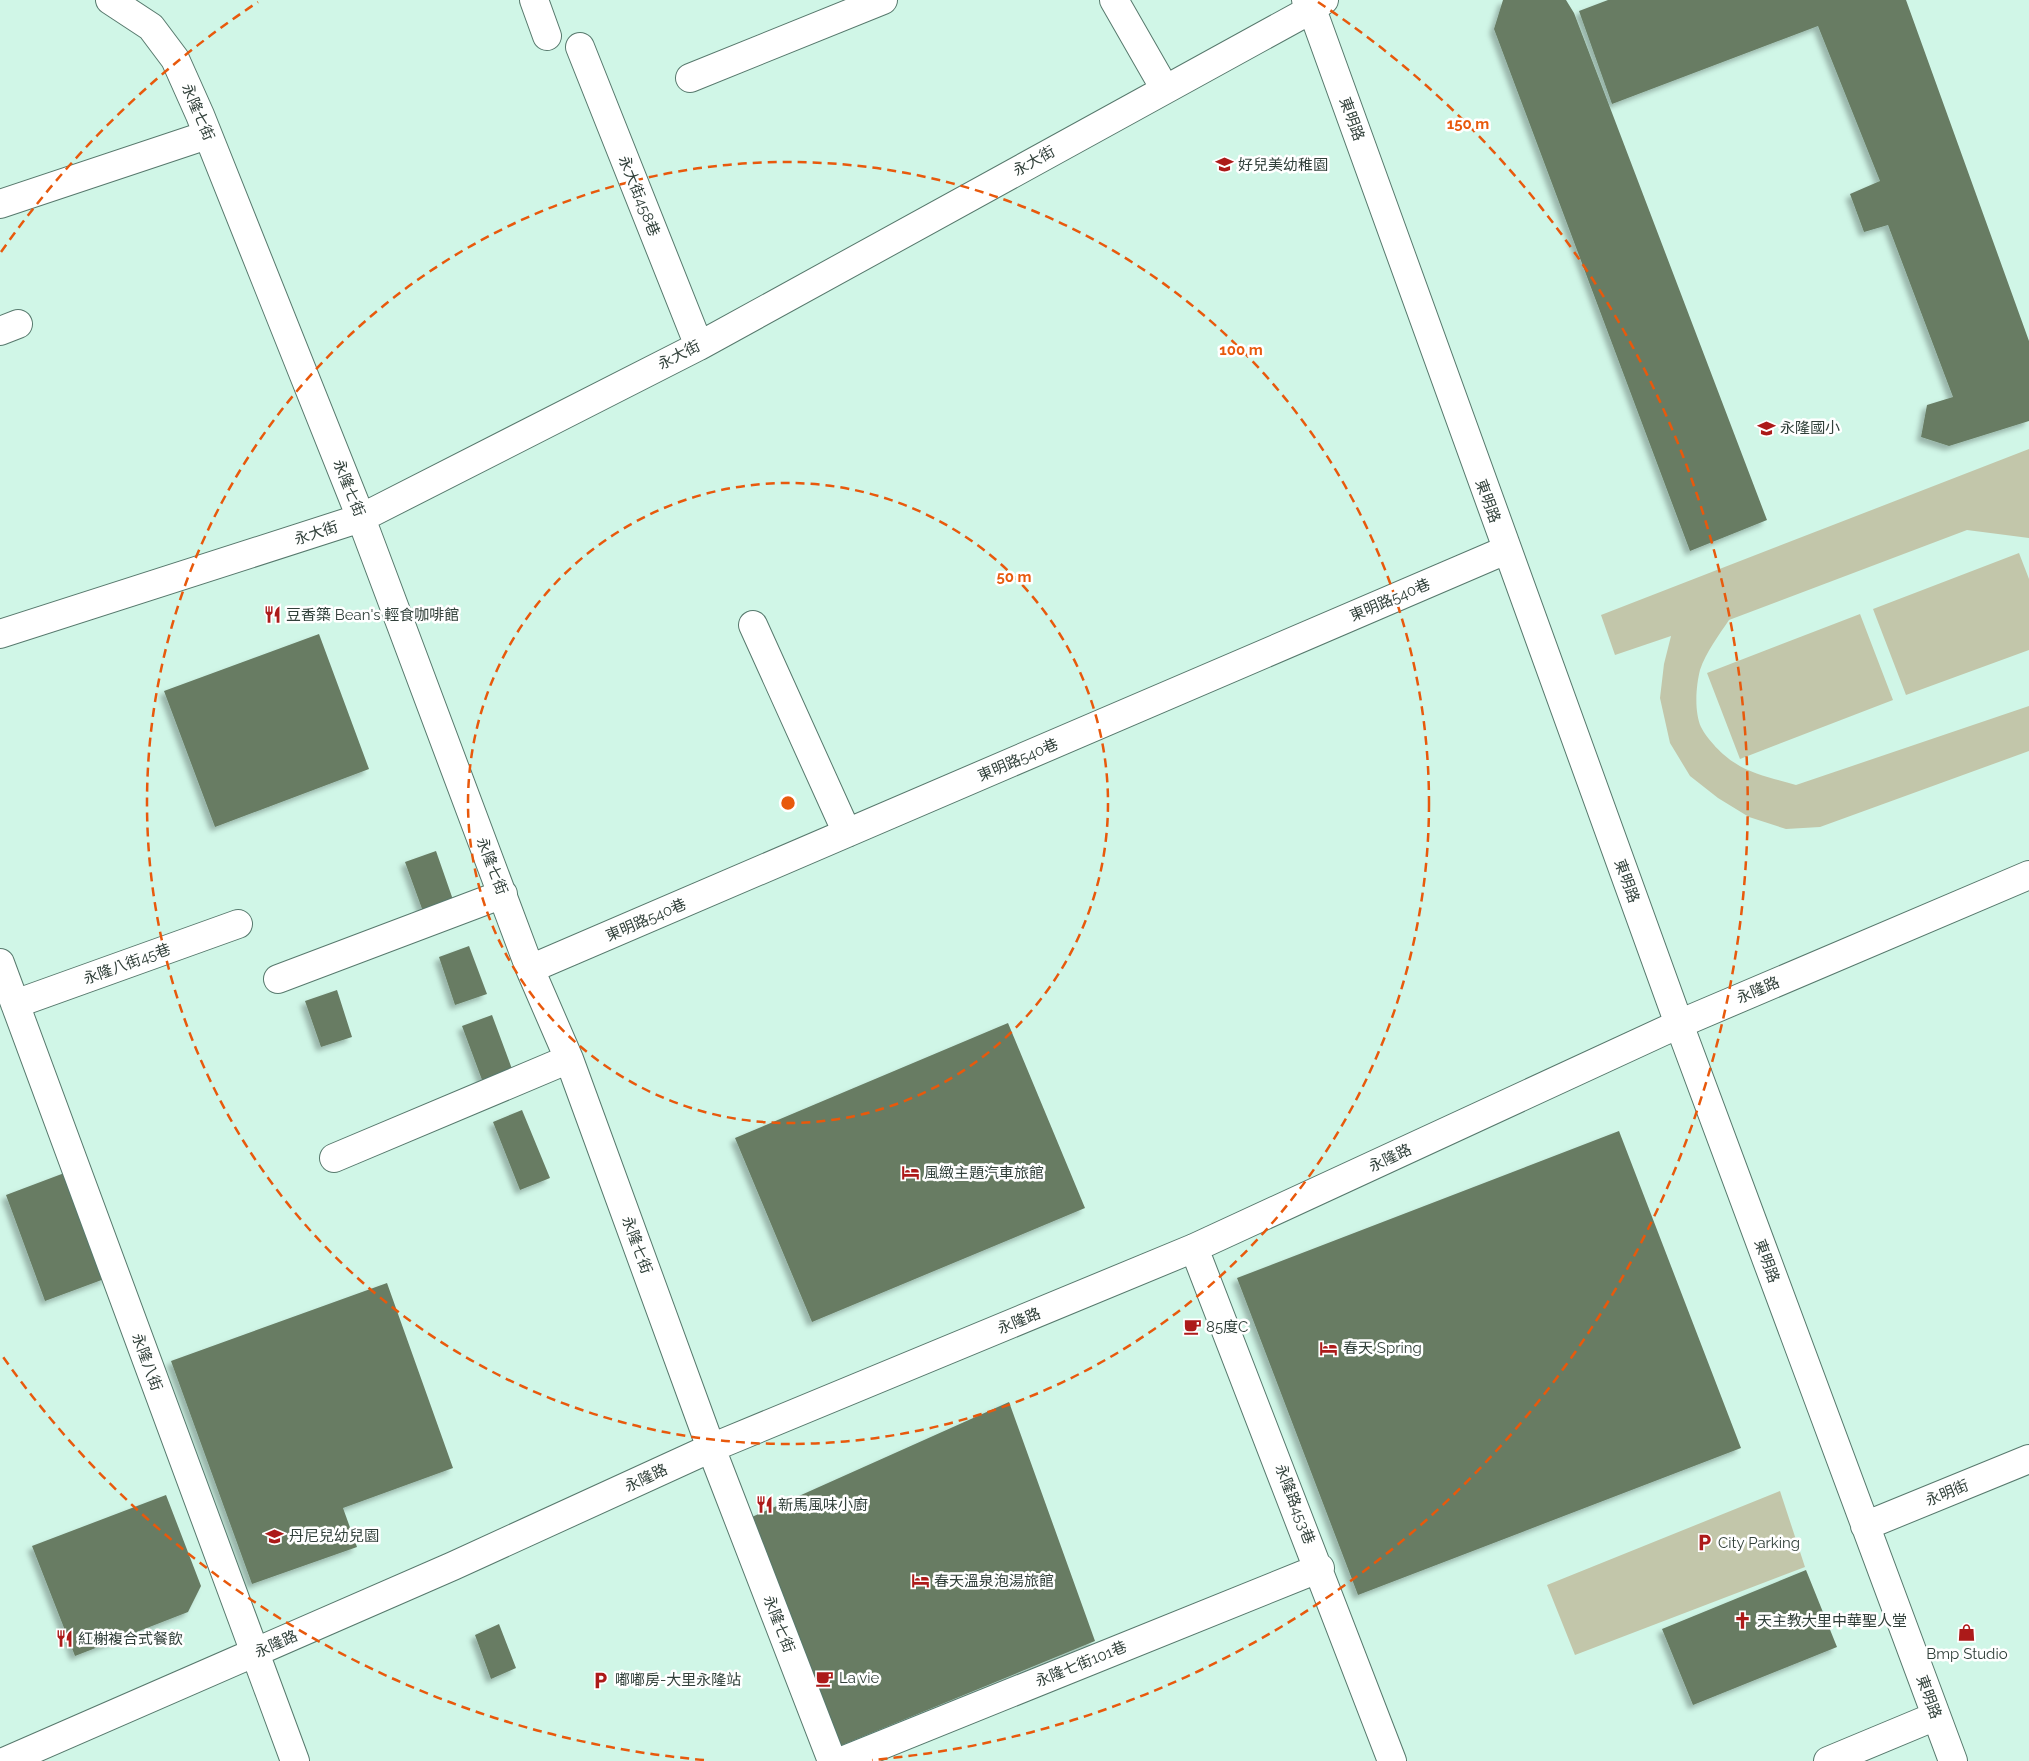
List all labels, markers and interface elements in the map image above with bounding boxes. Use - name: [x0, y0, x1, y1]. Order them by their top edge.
- street label: 永隆七街: [178, 81, 218, 143]
- street label: 東明路: [1336, 95, 1368, 143]
- text: 150 m: [1447, 115, 1489, 133]
- street label: 永大街: [1010, 142, 1058, 180]
- street label: 永大街458巷: [615, 153, 663, 239]
- school or university icon: 好兒美幼稚園: [1214, 155, 1234, 175]
- place label: 好兒美幼稚園: [1238, 156, 1328, 174]
- street label: 永大街: [655, 337, 703, 373]
- text: 100 m: [1219, 341, 1263, 359]
- school or university icon: 永隆國小: [1756, 418, 1776, 438]
- place label: 永隆國小: [1780, 419, 1840, 437]
- street label: 永隆七街: [329, 457, 369, 519]
- street label: 東明路: [1472, 477, 1504, 525]
- street label: 永大街: [292, 517, 340, 549]
- text: 50 m: [996, 568, 1032, 586]
- street label: 東明路540巷: [1347, 575, 1433, 625]
- restaurant icon: 豆香築 Bean's 輕食咖啡館: [262, 605, 282, 625]
- place label: 豆香築 Bean's 輕食咖啡館: [286, 606, 459, 624]
- street label: 東明路540巷: [975, 735, 1061, 785]
- centre of rings: [779, 794, 797, 812]
- street label: 永隆七街: [473, 835, 511, 897]
- street label: 東明路: [1611, 857, 1643, 905]
- street label: 東明路540巷: [603, 895, 689, 945]
- street label: 永隆八街45巷: [81, 940, 173, 988]
- street label: 永隆路: [1734, 973, 1782, 1007]
- street label: 永隆路: [1366, 1140, 1414, 1176]
- hotel icon: 風緻主題汽車旅館: [900, 1163, 920, 1183]
- place label: 風緻主題汽車旅館: [924, 1164, 1044, 1182]
- street label: 永隆七街: [618, 1214, 656, 1276]
- street label: 東明路: [1751, 1237, 1783, 1285]
- street label: 永隆路: [995, 1304, 1043, 1338]
- cafe icon: 85度C: [1182, 1317, 1202, 1337]
- place label: 85度C: [1206, 1318, 1248, 1336]
- street label: 永隆八街: [128, 1331, 166, 1393]
- hotel icon: 春天 Spring: [1319, 1338, 1339, 1358]
- place label: 春天 Spring: [1343, 1339, 1422, 1357]
- street label: 永隆路: [622, 1460, 670, 1496]
- street label: 永隆路453巷: [1271, 1461, 1319, 1547]
- street label: 永明街: [1923, 1476, 1971, 1510]
- restaurant icon: 新馬風味小廚: [754, 1495, 774, 1515]
- place label: 新馬風味小廚: [778, 1496, 868, 1514]
- school or university icon: 丹尼兒幼兒園: [265, 1526, 285, 1546]
- place label: 丹尼兒幼兒園: [289, 1527, 379, 1545]
- parking icon: City Parking: [1694, 1533, 1714, 1553]
- place label: City Parking: [1718, 1534, 1800, 1552]
- hotel icon: 春天溫泉泡湯旅館: [910, 1571, 930, 1591]
- place label: 春天溫泉泡湯旅館: [934, 1572, 1054, 1590]
- street label: 永隆七街: [760, 1593, 798, 1655]
- church icon: 天主教大里中華聖人堂: [1733, 1611, 1753, 1631]
- place label: 天主教大里中華聖人堂: [1757, 1612, 1907, 1630]
- shop icon: Bmp Studio: [1957, 1623, 1977, 1643]
- street label: 永隆路: [252, 1627, 300, 1661]
- restaurant icon: 紅榭複合式餐飲: [54, 1629, 74, 1649]
- place label: 紅榭複合式餐飲: [78, 1630, 183, 1648]
- street label: 永隆七街101巷: [1033, 1637, 1129, 1691]
- place label: Bmp Studio: [1926, 1645, 2008, 1663]
- cafe icon: La vie: [815, 1668, 835, 1688]
- place label: La vie: [839, 1669, 880, 1687]
- parking icon: 嘟嘟房-大里永隆站: [591, 1670, 611, 1690]
- place label: 嘟嘟房-大里永隆站: [615, 1671, 741, 1689]
- street label: 東明路: [1913, 1673, 1945, 1721]

